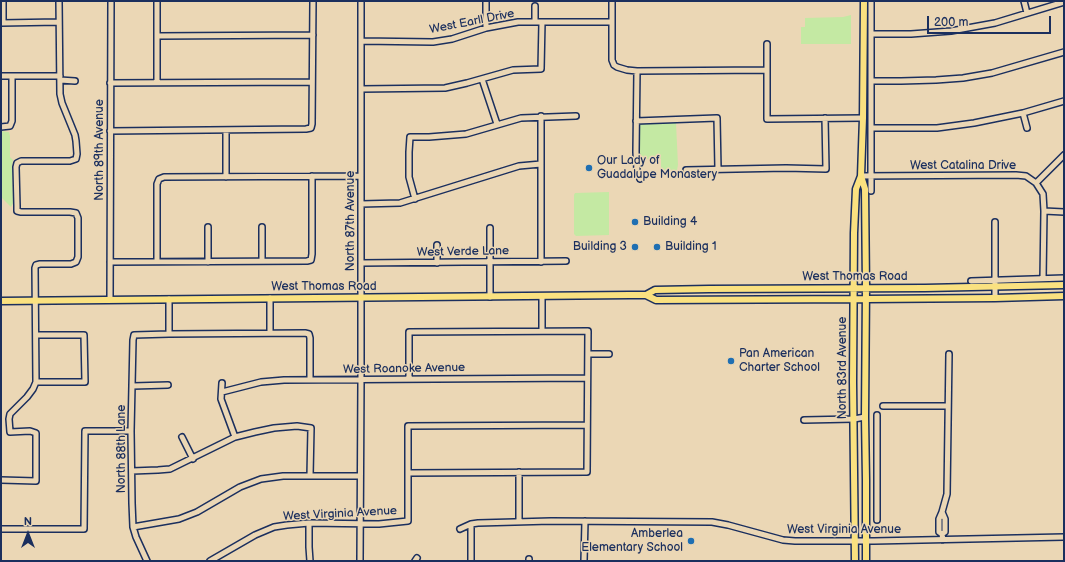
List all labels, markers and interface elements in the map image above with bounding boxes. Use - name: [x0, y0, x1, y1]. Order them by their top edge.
- street label: West Earll Drive: [428, 7, 516, 37]
- scale bar: [929, 8, 1053, 34]
- text: 200 m: [934, 15, 968, 30]
- street label: North 89th Avenue: [93, 99, 107, 201]
- place label: Our Lady of Guadalupe Monastery: [597, 154, 717, 182]
- street label: West Catalina Drive: [910, 159, 1016, 173]
- marker: Our Lady of Guadalupe Monastery: [584, 163, 594, 173]
- street label: North 87th Avenue: [344, 171, 358, 271]
- place label: Building 4: [643, 215, 697, 229]
- marker: Building 4: [630, 217, 640, 227]
- place label: Building 3: [573, 240, 627, 254]
- place label: Building 1: [665, 240, 717, 254]
- marker: Building 3: [630, 242, 640, 252]
- marker: Building 1: [652, 242, 662, 252]
- street label: West Verde Lane: [417, 244, 509, 260]
- street label: West Thomas Road: [802, 270, 908, 284]
- street label: West Thomas Road: [271, 280, 377, 294]
- street label: North 83rd Avenue: [836, 317, 850, 419]
- place label: Pan American Charter School: [739, 347, 820, 375]
- marker: Pan American Charter School: [726, 356, 736, 366]
- street label: West Roanoke Avenue: [343, 361, 465, 377]
- street label: North 88th Lane: [115, 405, 129, 493]
- street label: West Virginia Avenue: [283, 504, 397, 524]
- north arrow: [8, 514, 48, 554]
- text: N: [24, 515, 32, 528]
- street label: West Virginia Avenue: [787, 523, 901, 537]
- place label: Amberlea Elementary School: [581, 527, 683, 555]
- marker: Amberlea Elementary School: [686, 536, 696, 546]

